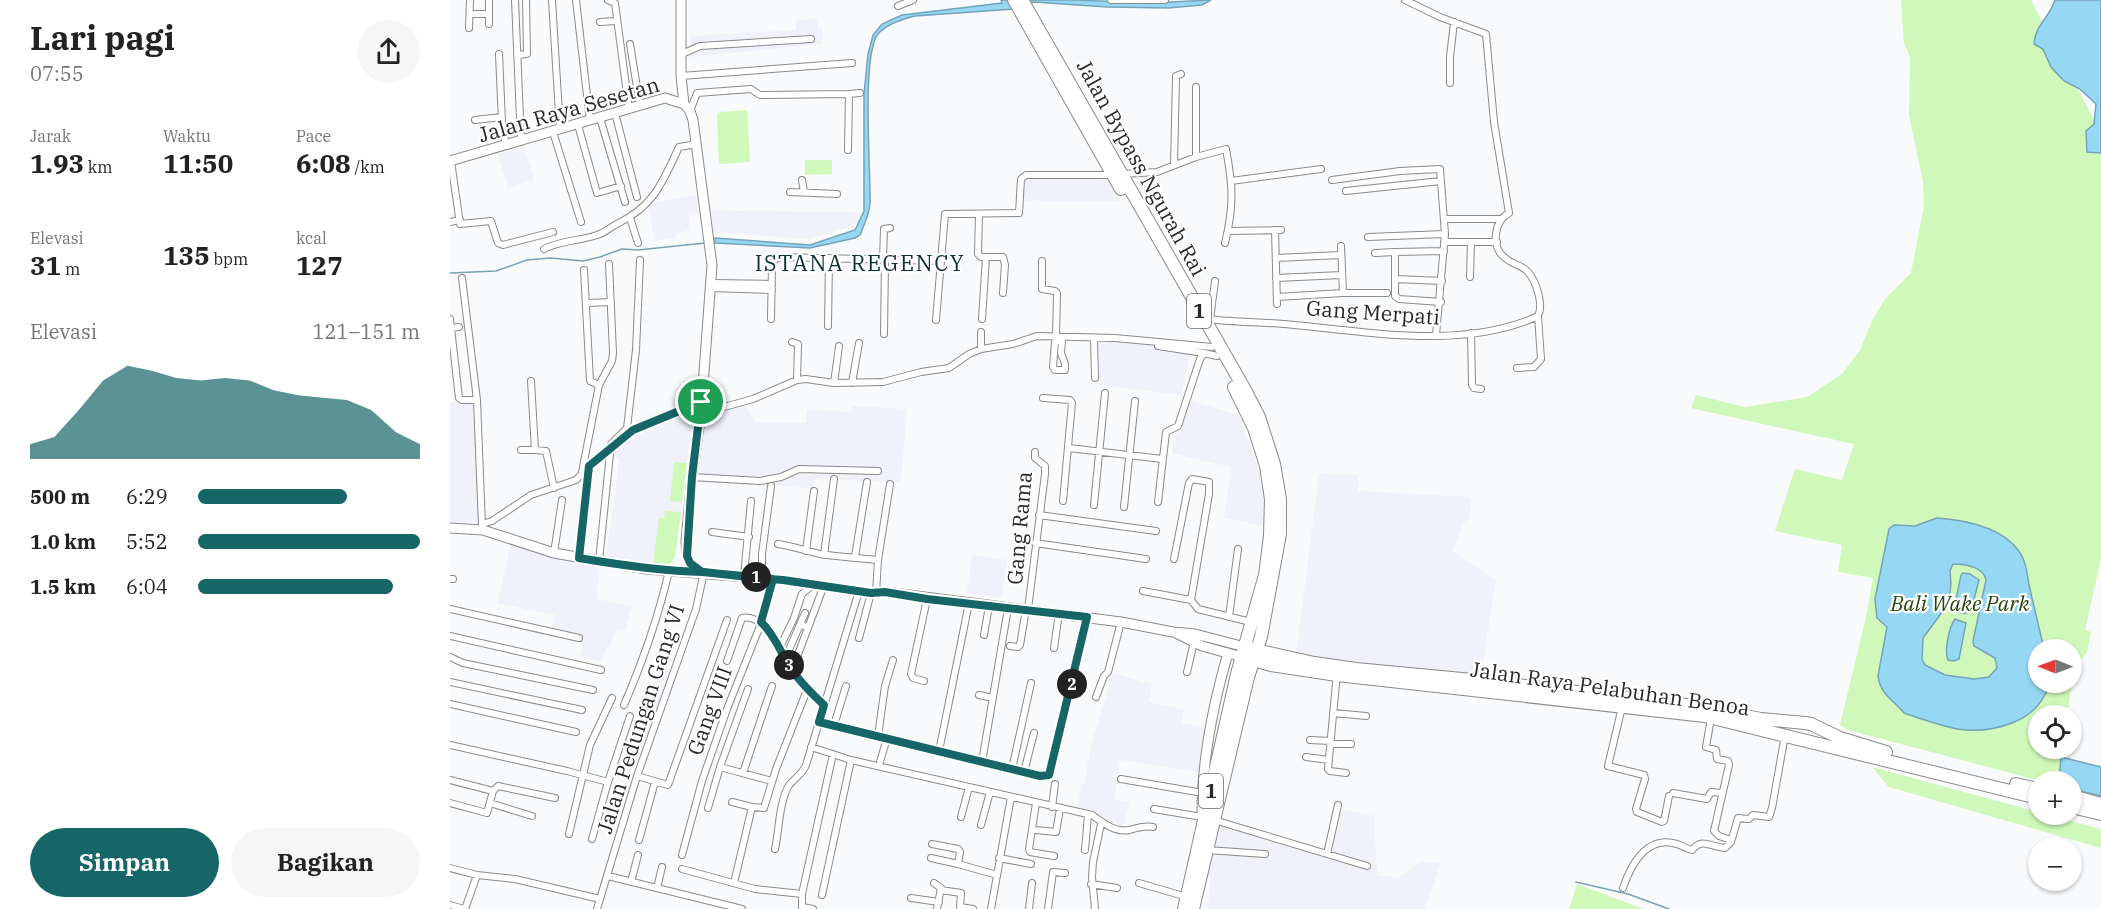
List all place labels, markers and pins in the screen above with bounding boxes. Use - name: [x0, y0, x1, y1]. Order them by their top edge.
- pin: [675, 376, 726, 427]
- pin: 1: [741, 562, 771, 592]
- pin: 3: [774, 650, 804, 680]
- pin: 2: [1057, 669, 1087, 699]

